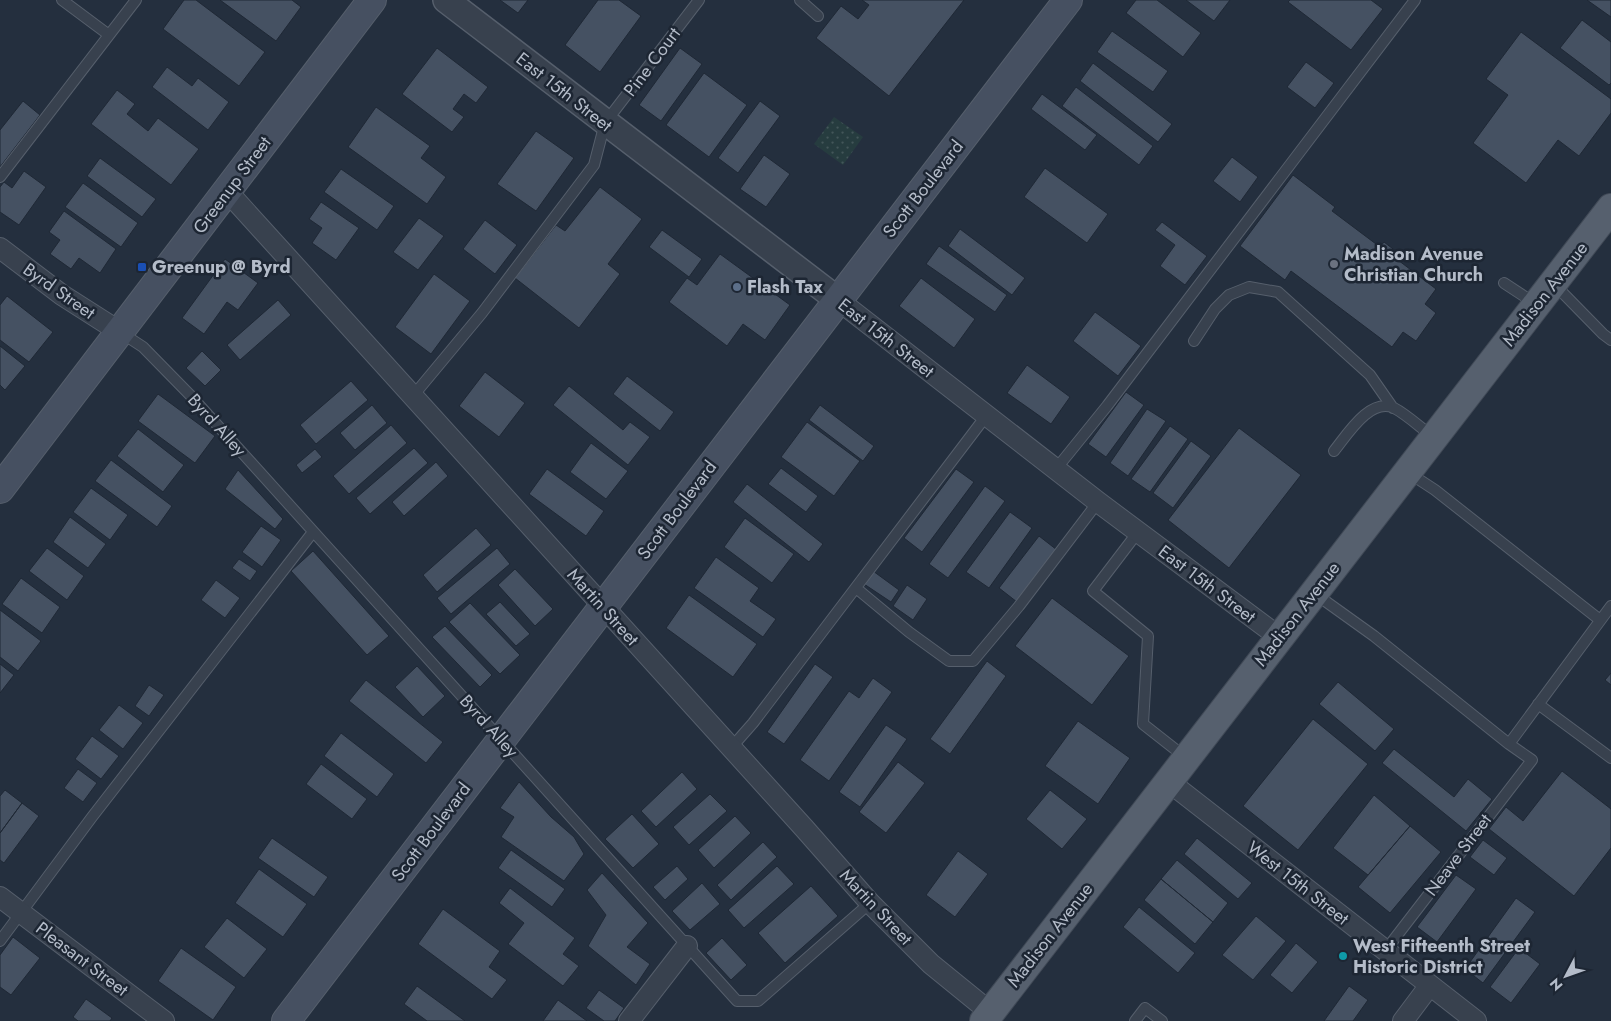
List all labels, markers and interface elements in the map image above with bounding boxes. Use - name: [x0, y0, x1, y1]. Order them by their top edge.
- street label: Pine Court: [617, 21, 687, 102]
- street label: East 15th Street: [510, 46, 618, 138]
- street label: Greenup Street: [187, 130, 278, 239]
- street label: Scott Boulevard: [876, 135, 970, 243]
- street label: Madison Avenue: [1496, 236, 1594, 352]
- place label: Madison Avenue Christian Church: [1344, 241, 1483, 288]
- place label: Greenup @ Byrd: [152, 254, 291, 280]
- street label: Byrd Street: [18, 257, 101, 326]
- marker: Madison Avenue Christian Church: [1328, 258, 1340, 270]
- marker: Greenup @ Byrd: [136, 261, 148, 273]
- place label: Flash Tax: [747, 274, 823, 300]
- marker: Flash Tax: [731, 281, 743, 293]
- street label: East 15th Street: [832, 292, 940, 384]
- street label: Byrd Alley: [182, 388, 252, 462]
- street label: Scott Boulevard: [631, 455, 723, 565]
- street label: East 15th Street: [1153, 539, 1262, 630]
- street label: Madison Avenue: [1248, 556, 1346, 672]
- street label: Martin Street: [561, 563, 645, 652]
- street label: Byrd Alley: [454, 689, 524, 763]
- street label: Scott Boulevard: [385, 777, 477, 887]
- street label: Neave Street: [1418, 808, 1498, 902]
- street label: West 15th Street: [1242, 835, 1355, 932]
- street label: Martin Street: [834, 863, 919, 952]
- street label: Madison Avenue: [1001, 877, 1099, 993]
- street label: Pleasant Street: [30, 916, 134, 1003]
- place label: West Fifteenth Street Historic District: [1353, 933, 1530, 980]
- marker: West Fifteenth Street Historic District: [1337, 950, 1349, 962]
- north arrow: [1541, 951, 1591, 1001]
- text: N: [1545, 974, 1567, 995]

